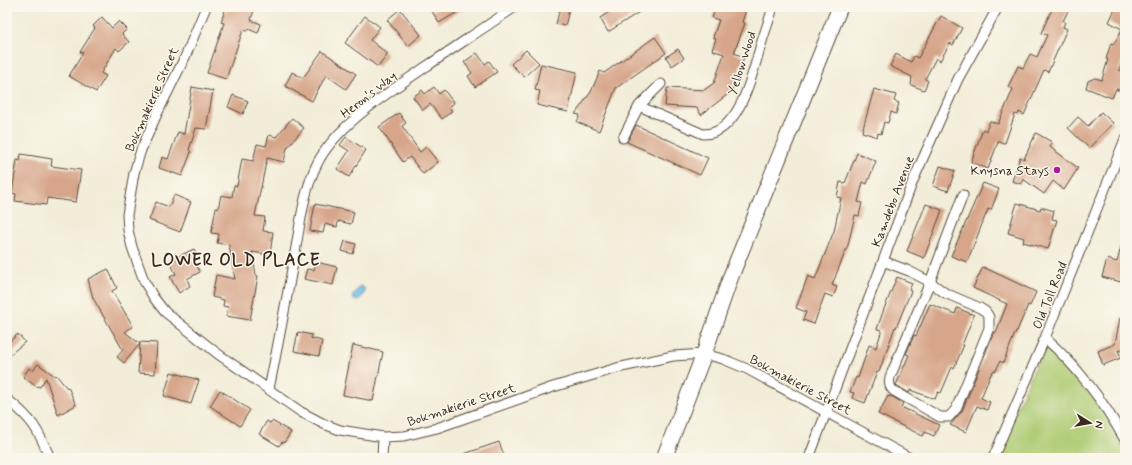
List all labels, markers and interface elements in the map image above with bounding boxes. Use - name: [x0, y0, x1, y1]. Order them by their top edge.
- street label: Yellow Wood: [724, 29, 761, 98]
- street label: Bokmakierie Street: [122, 44, 183, 155]
- street label: Heron's Way: [337, 68, 401, 123]
- street label: Kamdebo Avenue: [868, 153, 919, 250]
- place label: Knysna Stays: [971, 163, 1049, 180]
- marker: Knysna Stays: [1052, 165, 1062, 175]
- district label: LOWER OLD PLACE: [151, 249, 321, 271]
- street label: Old Toll Road: [1029, 259, 1072, 332]
- street label: Bokmakierie Street: [747, 351, 854, 419]
- street label: Bokmakierie Street: [405, 380, 518, 431]
- north arrow: [1070, 403, 1110, 443]
- text: N: [1091, 420, 1106, 430]

